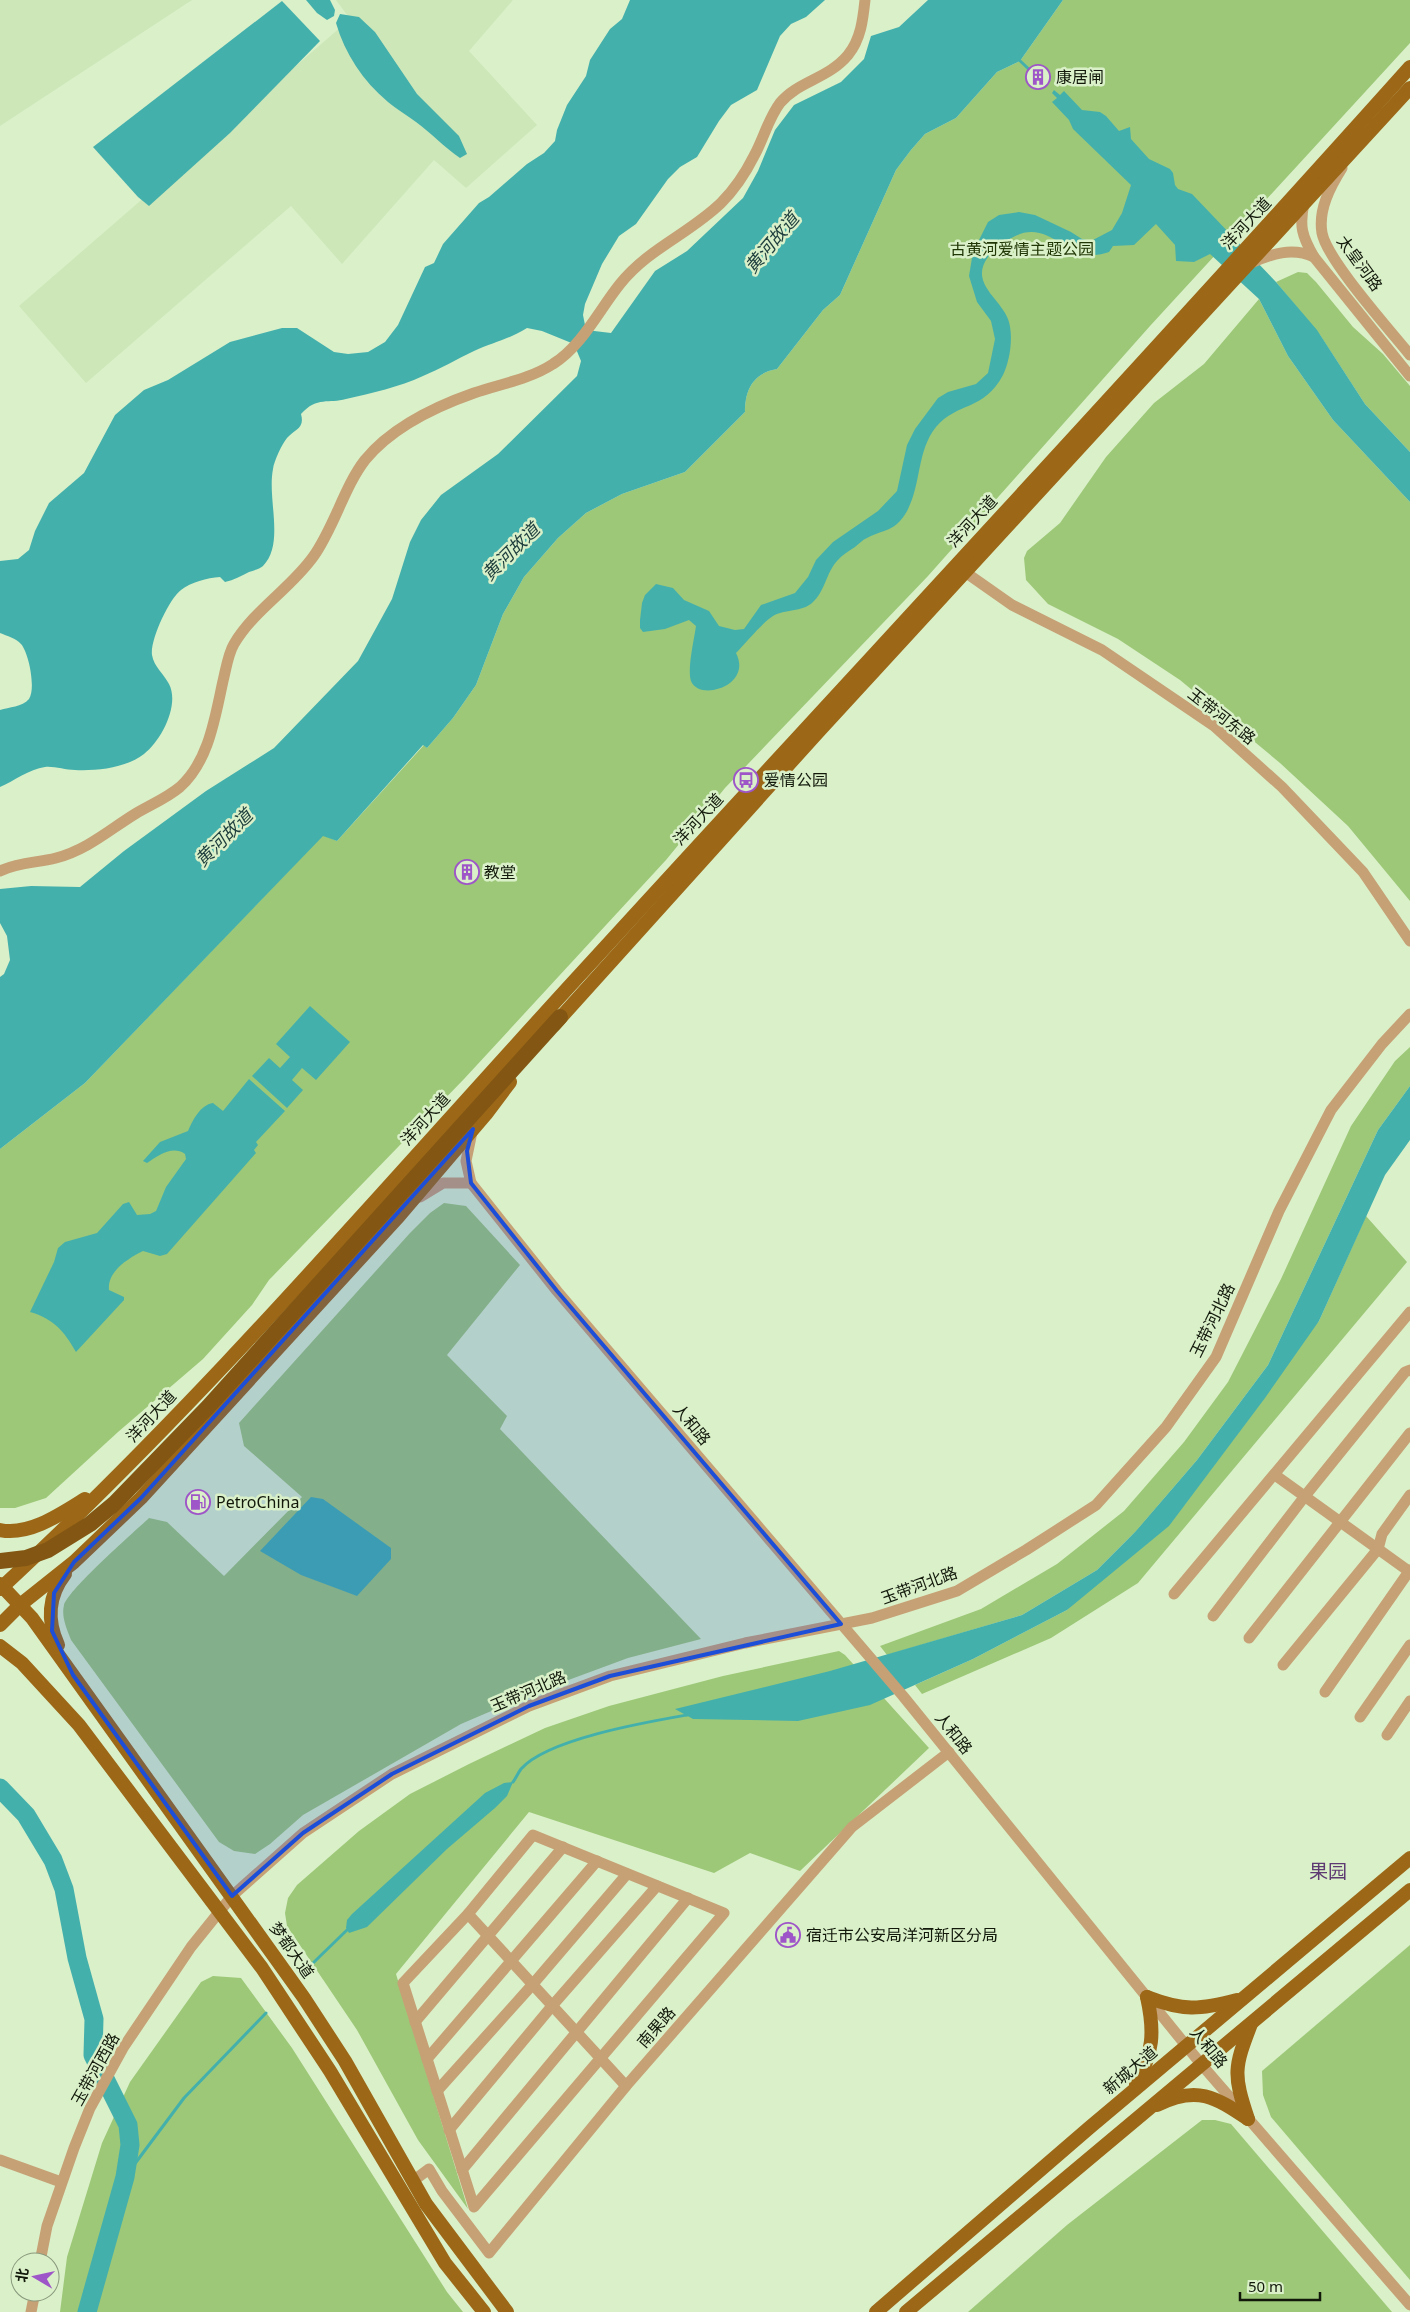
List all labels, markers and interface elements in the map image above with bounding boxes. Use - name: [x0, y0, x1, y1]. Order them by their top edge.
- building icon: 康居闸: [1025, 64, 1051, 90]
- place label: 康居闸: [1056, 66, 1104, 88]
- street label: 洋河大道: [1216, 192, 1276, 254]
- water label: 黄河故道: [739, 205, 805, 278]
- street label: 太皇河路: [1332, 231, 1388, 295]
- park label: 古黄河爱情主题公园: [950, 238, 1094, 260]
- street label: 洋河大道: [942, 490, 1002, 552]
- water label: 黄河故道: [476, 515, 546, 585]
- street label: 玉带河东路: [1184, 683, 1260, 749]
- bus stop icon: 爱情公园: [733, 767, 759, 793]
- place label: 爱情公园: [764, 769, 828, 791]
- street label: 洋河大道: [668, 788, 728, 850]
- water label: 黄河故道: [189, 801, 259, 871]
- building icon: 教堂: [454, 859, 480, 885]
- place label: 教堂: [484, 861, 516, 883]
- street label: 洋河大道: [395, 1088, 455, 1150]
- street label: 玉带河北路: [1185, 1279, 1239, 1361]
- street label: 洋河大道: [121, 1385, 181, 1447]
- street label: 人和路: [668, 1399, 716, 1449]
- fuel station icon: PetroChina: [185, 1489, 211, 1515]
- place label: PetroChina: [216, 1491, 299, 1513]
- street label: 玉带河北路: [878, 1561, 960, 1609]
- street label: 玉带河北路: [487, 1665, 569, 1717]
- street label: 人和路: [930, 1707, 978, 1759]
- district label: 果园: [1309, 1858, 1347, 1884]
- street label: 梦都大道: [265, 1917, 319, 1983]
- public building icon: 宿迁市公安局洋河新区分局: [775, 1922, 801, 1948]
- place label: 宿迁市公安局洋河新区分局: [806, 1924, 998, 1946]
- street label: 南果路: [632, 2002, 680, 2052]
- street label: 人和路: [1185, 2022, 1233, 2072]
- street label: 玉带河西路: [66, 2029, 124, 2109]
- street label: 新城大道: [1098, 2041, 1162, 2099]
- north arrow: [10, 2252, 60, 2302]
- text: 北: [11, 2266, 32, 2283]
- scale bar: [1240, 2270, 1320, 2302]
- text: 50 m: [1248, 2276, 1283, 2296]

